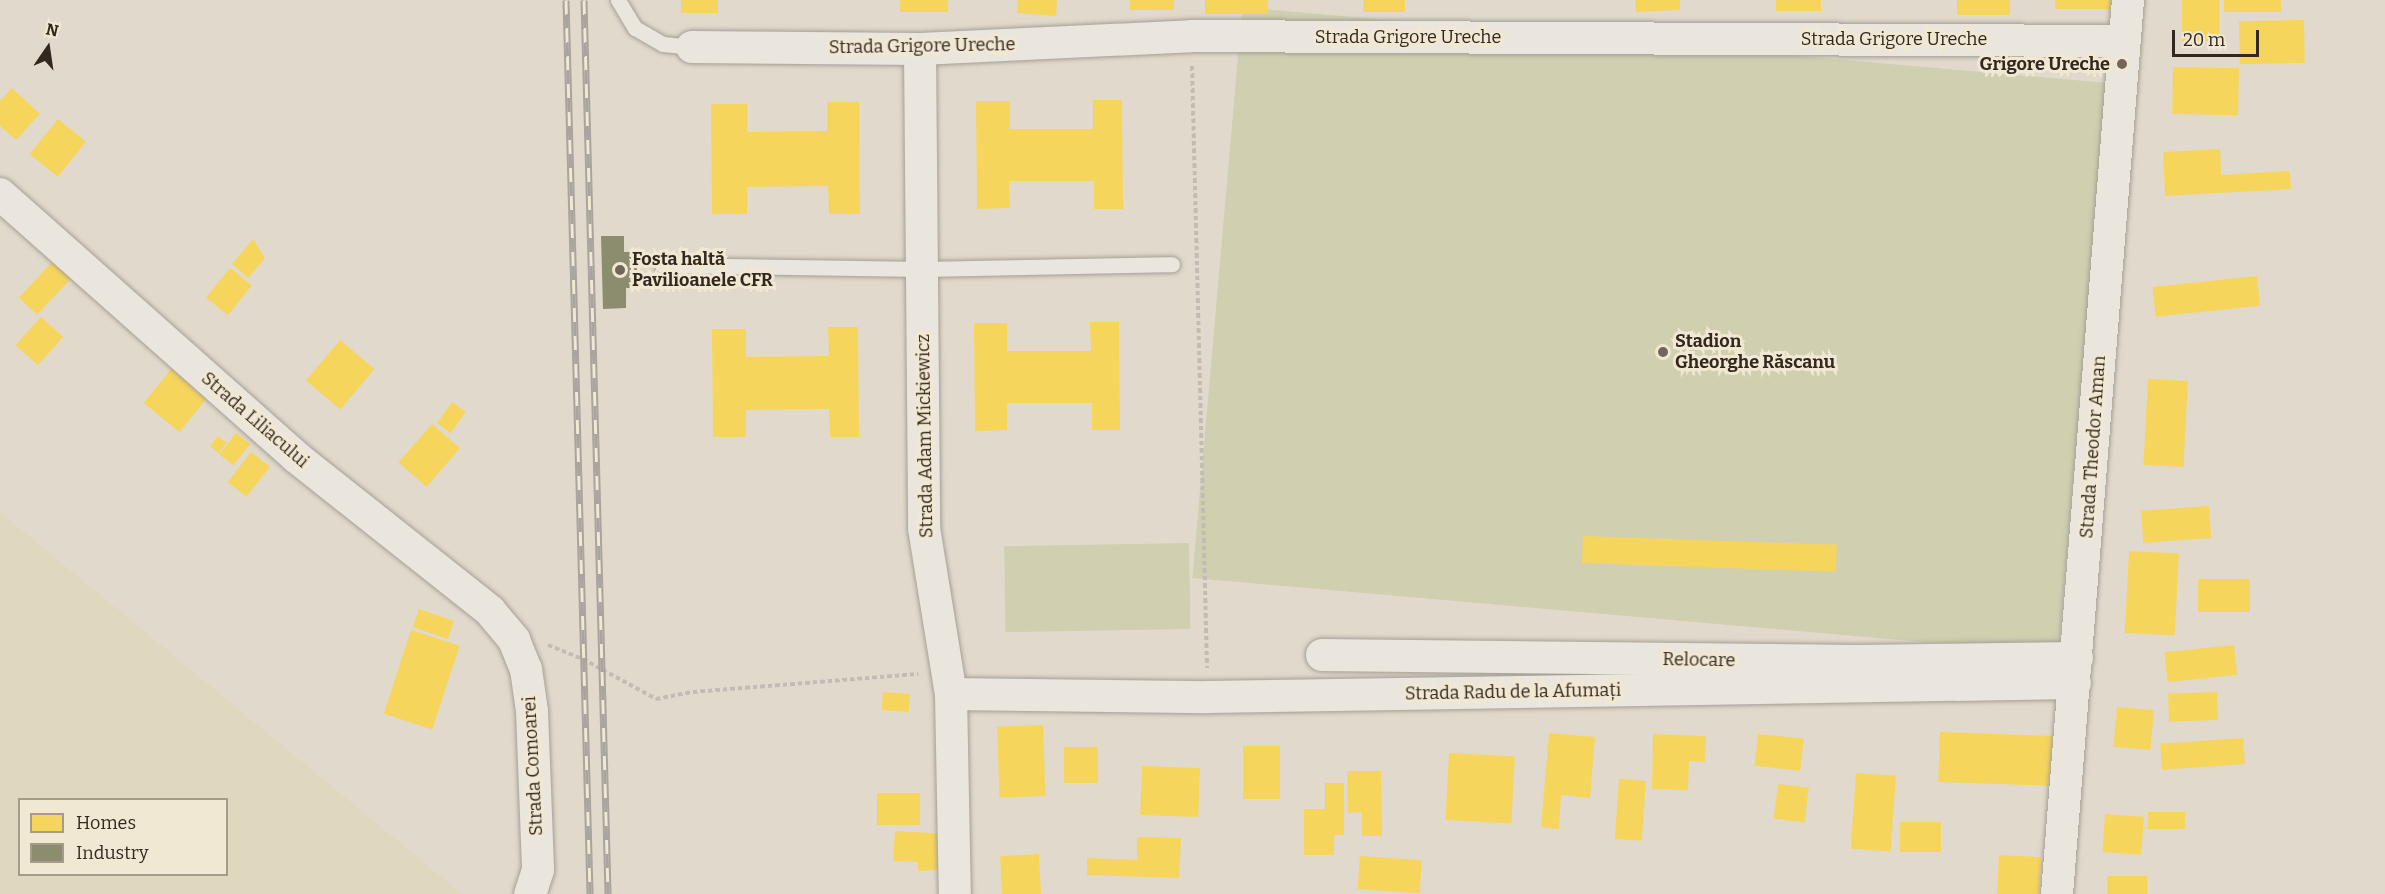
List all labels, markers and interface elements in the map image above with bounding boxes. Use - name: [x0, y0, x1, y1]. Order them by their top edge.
- north arrow: [18, 18, 78, 78]
- scale bar: [2175, 18, 2262, 56]
- text: N: [44, 19, 60, 41]
- street label: Strada Grigore Ureche: [1315, 26, 1501, 48]
- street label: Strada Grigore Ureche: [1801, 28, 1987, 50]
- text: 20 m: [2183, 29, 2225, 51]
- street label: Strada Grigore Ureche: [829, 34, 1015, 58]
- place label: Grigore Ureche: [1980, 53, 2110, 75]
- marker: Grigore Ureche: [2115, 57, 2129, 71]
- place label: Fosta haltă Pavilioanele CFR: [632, 249, 773, 292]
- marker: Fosta haltă Pavilioanele CFR: [613, 263, 627, 277]
- place label: Stadion Gheorghe Răscanu: [1675, 331, 1835, 374]
- street label: Strada Adam Mickiewicz: [912, 334, 938, 538]
- marker: Stadion Gheorghe Răscanu: [1656, 345, 1670, 359]
- street label: Strada Theodor Aman: [2076, 355, 2110, 539]
- street label: Strada Liliacului: [197, 368, 313, 472]
- street label: Relocare: [1662, 649, 1736, 671]
- street label: Strada Radu de la Afumați: [1405, 679, 1621, 705]
- street label: Strada Comoarei: [519, 696, 547, 836]
- legend: [18, 798, 228, 876]
- text: Homes: [76, 812, 136, 834]
- text: Industry: [76, 842, 148, 864]

